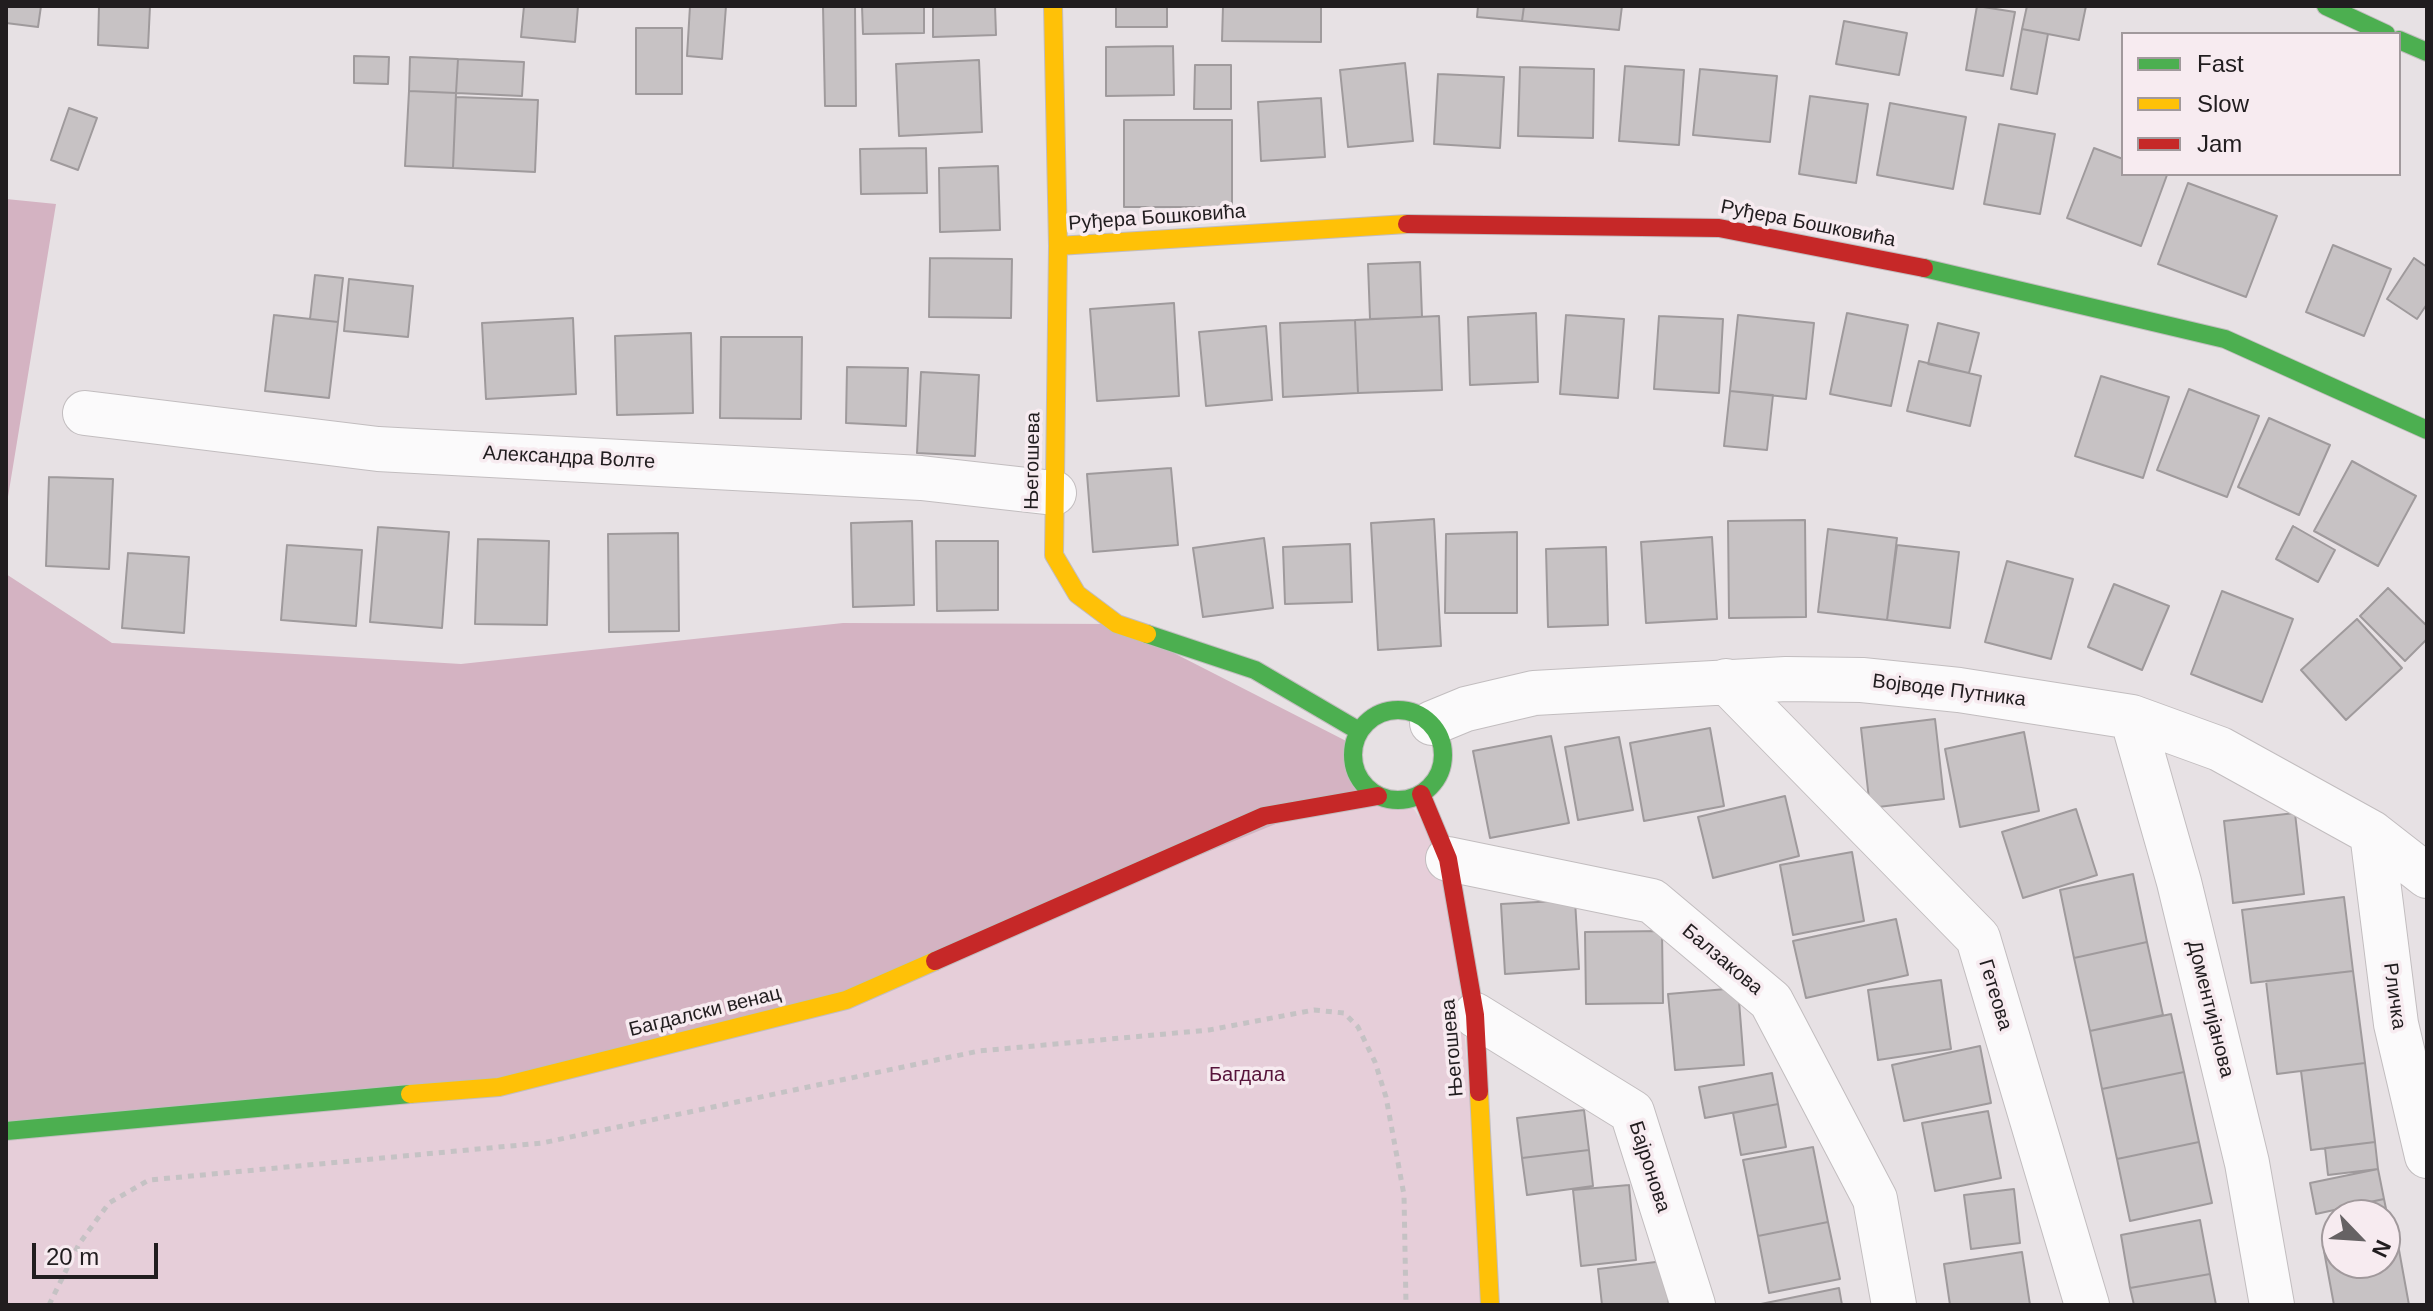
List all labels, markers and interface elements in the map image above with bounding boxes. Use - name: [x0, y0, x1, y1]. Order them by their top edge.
- legend: [2121, 32, 2401, 176]
- text: Fast: [2197, 50, 2244, 77]
- text: Slow: [2197, 90, 2249, 117]
- text: Jam: [2197, 130, 2242, 157]
- street label: Руђера Бошковића: [1718, 195, 1898, 253]
- street label: Руђера Бошковића: [1067, 200, 1247, 236]
- street label: Његошева: [1020, 412, 1046, 510]
- street label: Александра Волте: [482, 442, 656, 474]
- street label: Војводе Путника: [1871, 670, 2027, 712]
- street label: Балзакова: [1677, 919, 1767, 1001]
- street label: Доментијанова: [2181, 938, 2239, 1080]
- street label: Гетеова: [1973, 957, 2017, 1033]
- street label: Рличка: [2377, 961, 2411, 1031]
- street label: Багдалски венац: [627, 982, 783, 1042]
- street label: Његошева: [1437, 998, 1469, 1098]
- park label: Багдала: [1209, 1063, 1285, 1087]
- street label: Бајронова: [1623, 1118, 1675, 1216]
- north arrow: [2321, 1199, 2401, 1279]
- scale bar: [36, 1227, 162, 1277]
- text: N: [2367, 1236, 2396, 1261]
- text: 20 m: [46, 1243, 99, 1270]

